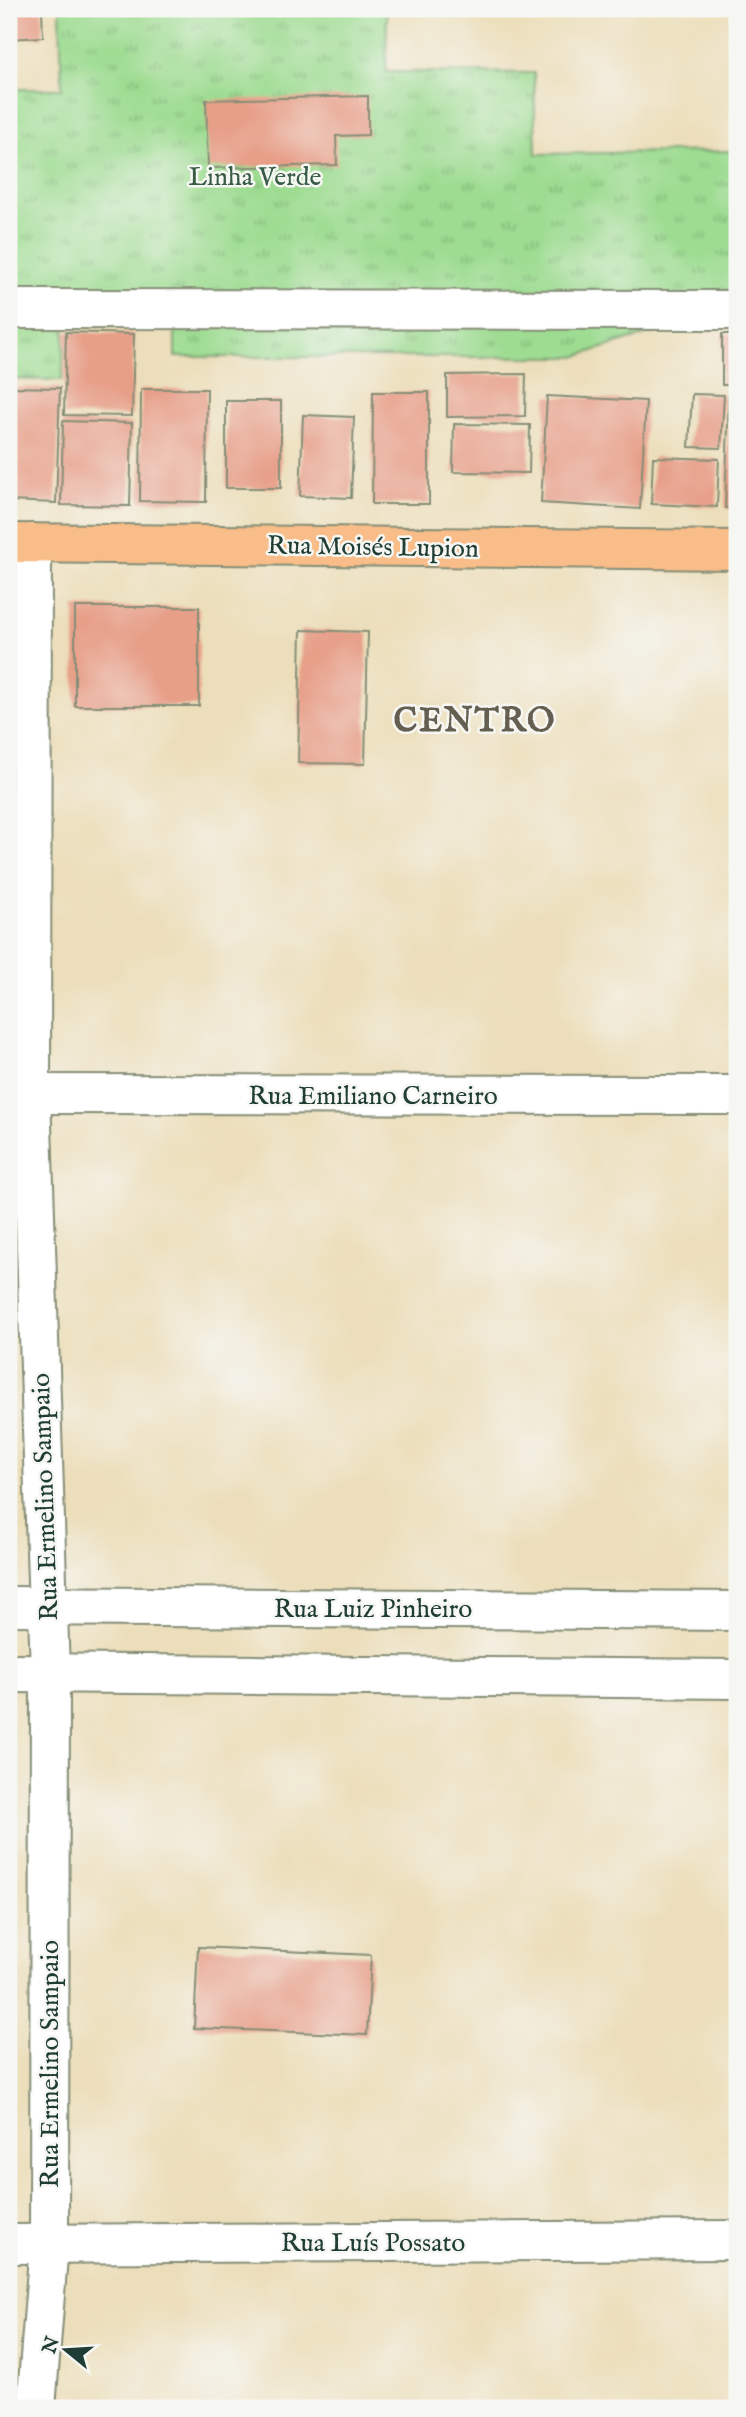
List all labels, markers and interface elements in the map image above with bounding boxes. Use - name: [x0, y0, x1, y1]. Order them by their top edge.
- park label: Linha Verde: [189, 161, 322, 194]
- street label: Rua Moisés Lupion: [267, 529, 479, 566]
- district label: CENTRO: [394, 701, 556, 743]
- street label: Rua Emiliano Carneiro: [248, 1080, 498, 1113]
- street label: Rua Ermelino Sampaio: [25, 1372, 66, 1621]
- street label: Rua Luiz Pinheiro: [274, 1593, 472, 1626]
- street label: Rua Ermelino Sampaio: [34, 1940, 67, 2188]
- street label: Rua Luís Possato: [281, 2227, 465, 2260]
- north arrow: [32, 2316, 102, 2386]
- text: N: [37, 2333, 66, 2358]

